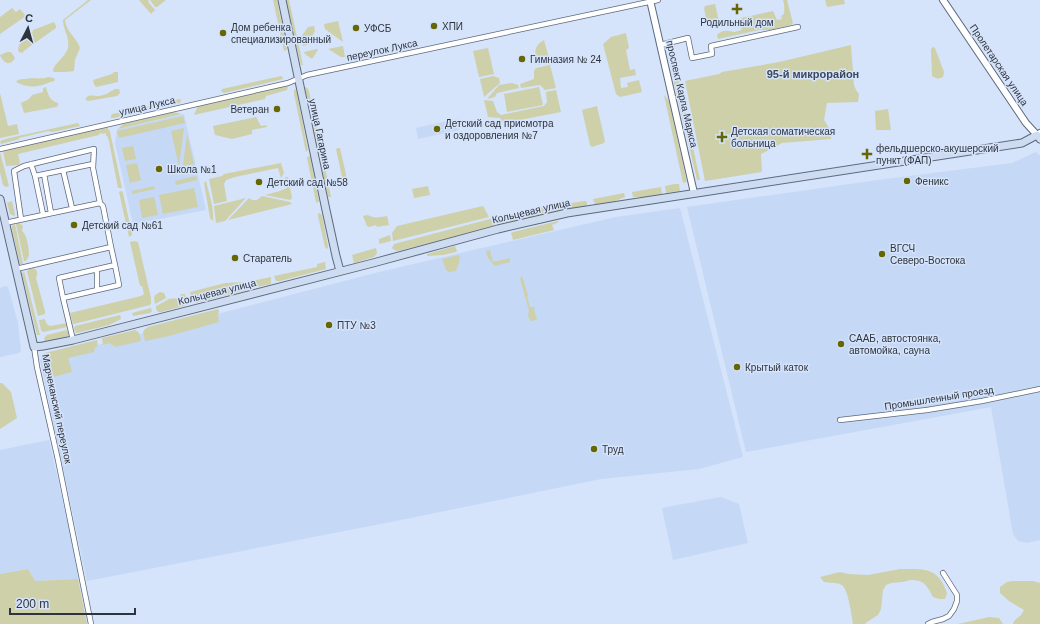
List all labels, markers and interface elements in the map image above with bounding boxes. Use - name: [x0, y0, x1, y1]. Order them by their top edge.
- marker: Родильный дом: [731, 3, 743, 15]
- north arrow: [8, 8, 48, 48]
- text: С: [24, 12, 34, 24]
- place label: Родильный дом: [700, 17, 774, 28]
- marker: ХПИ: [429, 21, 439, 31]
- place label: ХПИ: [442, 21, 463, 32]
- place label: Дом ребенка специализированный: [231, 22, 331, 45]
- street label: Пролетарская улица: [968, 22, 1031, 108]
- marker: УФСБ: [351, 23, 361, 33]
- place label: УФСБ: [364, 23, 392, 34]
- marker: Дом ребенка специализированный: [218, 28, 228, 38]
- street label: переулок Лукса: [346, 37, 419, 63]
- street label: проспект Карла Маркса: [664, 39, 700, 149]
- marker: Гимназия № 24: [517, 54, 527, 64]
- place label: Гимназия № 24: [530, 54, 602, 65]
- district label: 95-й микрорайон: [767, 68, 859, 80]
- street label: улица Лукса: [118, 94, 176, 118]
- street label: улица Гагарина: [307, 98, 333, 171]
- place label: Ветеран: [230, 104, 269, 115]
- marker: Ветеран: [272, 104, 282, 114]
- place label: Детский сад присмотра и оздоровления №7: [445, 118, 554, 141]
- marker: Детский сад присмотра и оздоровления №7: [432, 124, 442, 134]
- place label: Детская соматическая больница: [731, 126, 835, 149]
- marker: Детская соматическая больница: [716, 131, 728, 143]
- place label: фельдшерско-акушерский пункт (ФАП): [876, 143, 999, 166]
- marker: фельдшерско-акушерский пункт (ФАП): [861, 148, 873, 160]
- marker: Школа №1: [154, 164, 164, 174]
- place label: Школа №1: [167, 164, 217, 175]
- marker: Феникс: [902, 176, 912, 186]
- place label: Феникс: [915, 176, 949, 187]
- marker: Детский сад №58: [254, 177, 264, 187]
- place label: Детский сад №58: [267, 177, 348, 188]
- street label: Кольцевая улица: [491, 197, 572, 225]
- marker: Детский сад №61: [69, 220, 79, 230]
- place label: Детский сад №61: [82, 220, 163, 231]
- place label: ВГСЧ Северо-Востока: [890, 243, 966, 266]
- marker: ВГСЧ Северо-Востока: [877, 249, 887, 259]
- marker: Старатель: [230, 253, 240, 263]
- place label: Старатель: [243, 253, 292, 264]
- street label: Кольцевая улица: [177, 277, 257, 307]
- marker: ПТУ №3: [324, 320, 334, 330]
- place label: ПТУ №3: [337, 320, 376, 331]
- place label: СААБ, автостоянка, автомойка, сауна: [849, 333, 941, 356]
- marker: СААБ, автостоянка, автомойка, сауна: [836, 339, 846, 349]
- street label: Марчеканский переулок: [40, 353, 74, 465]
- marker: Крытый каток: [732, 362, 742, 372]
- place label: Крытый каток: [745, 362, 809, 373]
- street label: Промышленный проезд: [884, 384, 995, 412]
- marker: Труд: [589, 444, 599, 454]
- place label: Труд: [602, 444, 624, 455]
- scale bar: [10, 590, 135, 616]
- text: 200 m: [16, 597, 49, 611]

